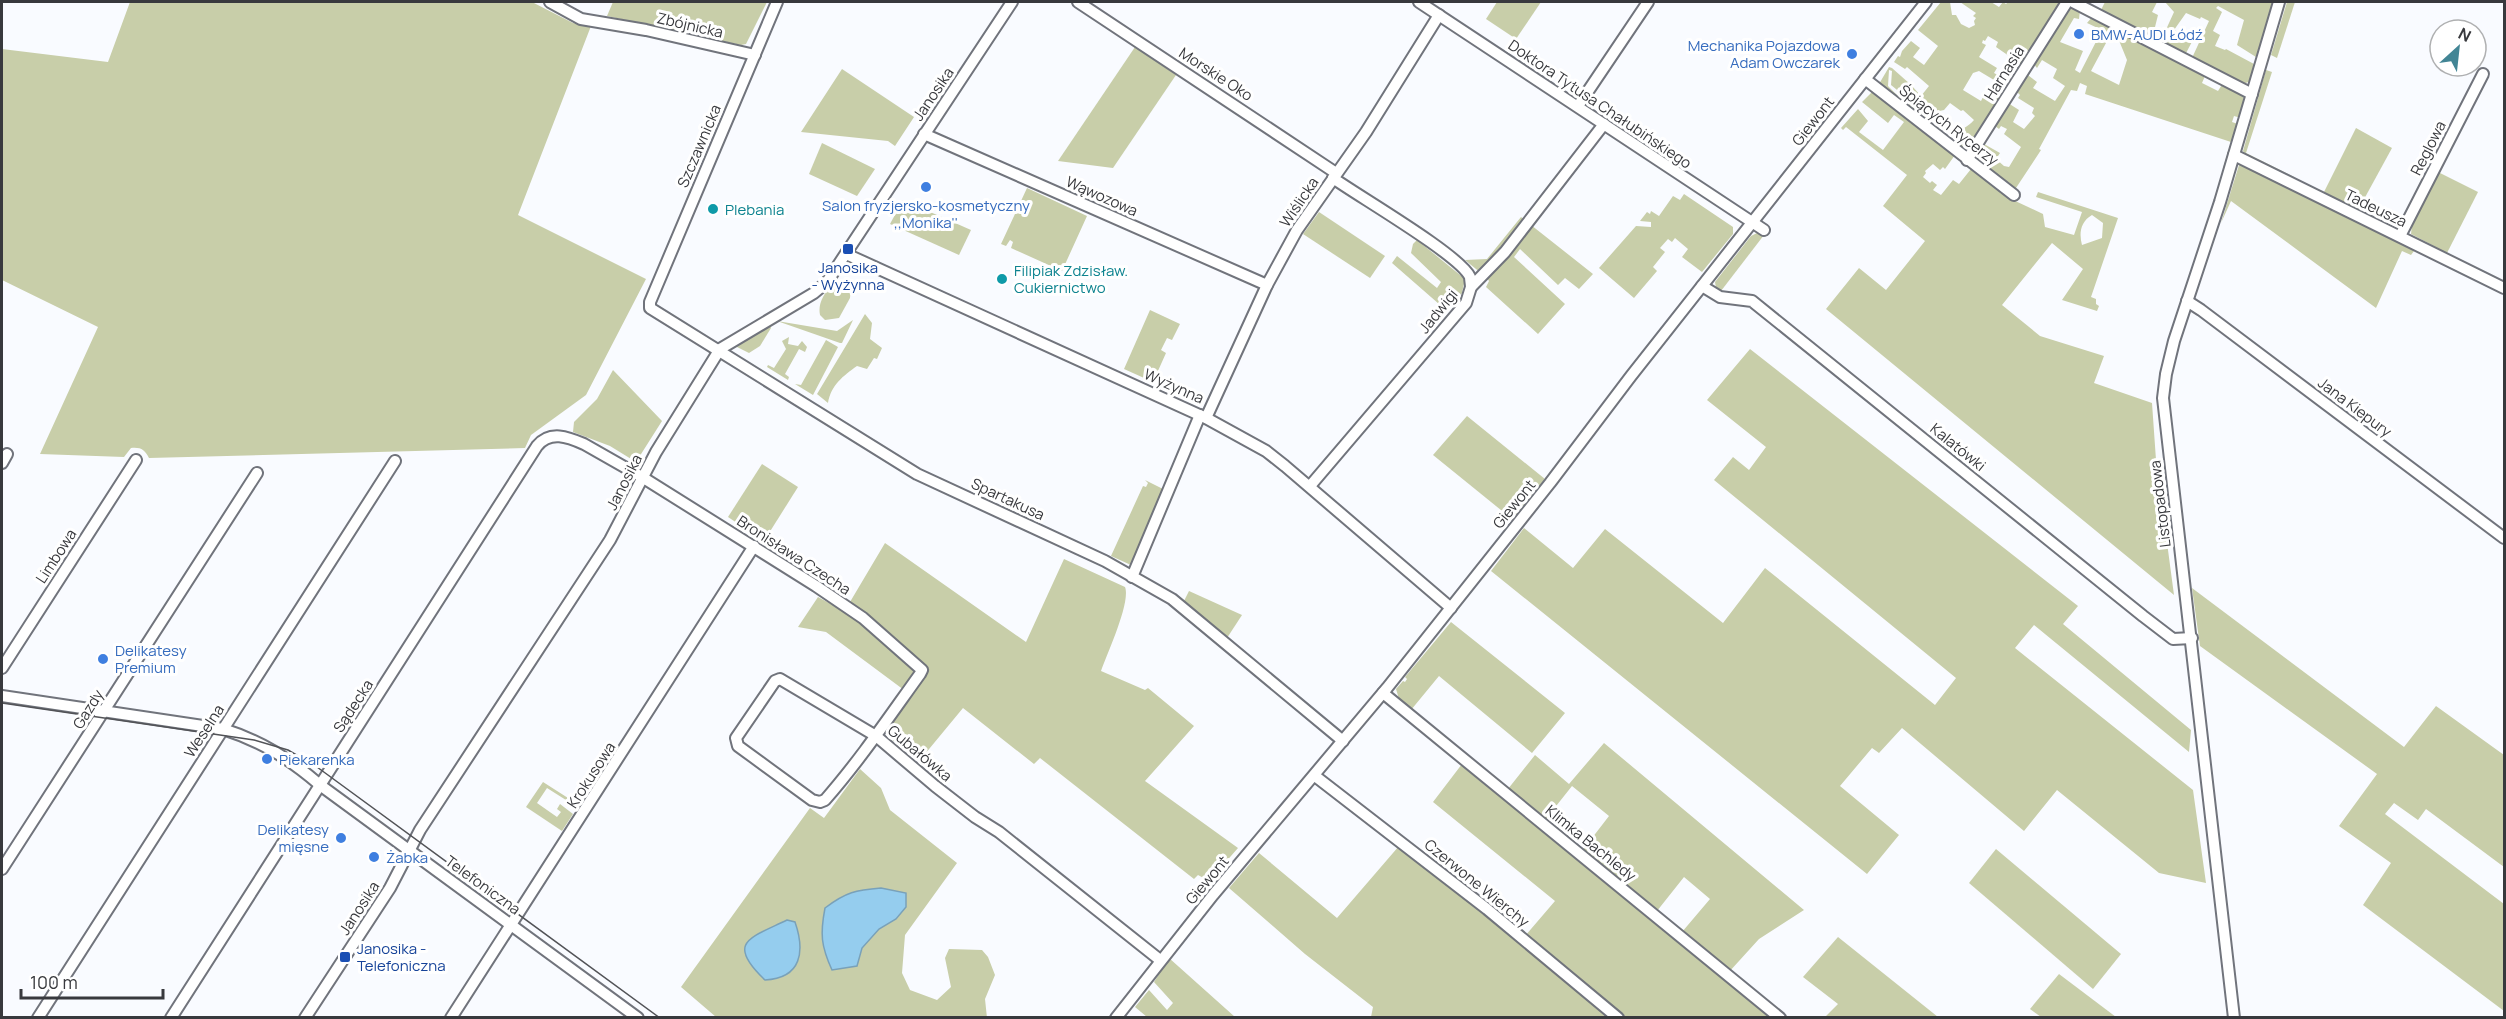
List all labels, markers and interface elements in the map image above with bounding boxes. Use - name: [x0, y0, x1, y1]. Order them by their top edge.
- street label: Zbójnicka: [655, 7, 725, 43]
- north arrow: [2428, 18, 2488, 78]
- text: N: [2455, 22, 2475, 47]
- place label: BMW-AUDI Łódź: [2091, 24, 2203, 45]
- marker: BMW-AUDI Łódź: [2072, 27, 2086, 41]
- street label: Doktora Tytusa Chałubińskiego: [1504, 35, 1696, 173]
- place label: Mechanika Pojazdowa Adam Owczarek: [1688, 35, 1841, 73]
- street label: Morskie Oko: [1175, 42, 1257, 106]
- street label: Harnasia: [1979, 42, 2029, 104]
- marker: Mechanika Pojazdowa Adam Owczarek: [1845, 47, 1859, 61]
- street label: Janosika: [907, 63, 959, 125]
- street label: Śpiących Rycerzy: [1895, 80, 2003, 170]
- street label: Giewont: [1787, 92, 1839, 150]
- street label: Szczawnicka: [672, 101, 726, 191]
- street label: Reglowa: [2405, 117, 2451, 179]
- street label: Wąwozowa: [1063, 171, 1141, 221]
- street label: Wiślicka: [1275, 173, 1323, 231]
- marker: Salon fryzjersko-kosmetyczny ,,Monika'': [919, 180, 933, 194]
- street label: Tadeusza: [2342, 184, 2410, 232]
- place label: Salon fryzjersko-kosmetyczny ,,Monika'': [822, 195, 1030, 233]
- place label: Plebania: [725, 199, 784, 220]
- marker: Plebania: [706, 202, 720, 216]
- marker: Janosika - Wyżynna: [841, 242, 855, 256]
- place label: Janosika - Wyżynna: [811, 257, 885, 295]
- place label: Filipiak Zdzisław. Cukiernictwo: [1014, 260, 1128, 298]
- marker: Filipiak Zdzisław. Cukiernictwo: [995, 272, 1009, 286]
- street label: Jadwigi: [1414, 284, 1462, 338]
- street label: Wyżynna: [1141, 363, 1207, 409]
- street label: Jana Kiepury: [2314, 372, 2396, 442]
- street label: Kalatówki: [1926, 418, 1990, 476]
- street label: Janosika: [601, 450, 647, 514]
- street label: Listopadowa: [2144, 459, 2176, 549]
- street label: Spartakusa: [968, 473, 1048, 525]
- street label: Giewont: [1488, 475, 1540, 533]
- street label: Bronisława Czecha: [733, 510, 855, 600]
- street label: Limbowa: [31, 525, 81, 587]
- place label: Delikatesy Premium: [115, 640, 187, 678]
- marker: Delikatesy Premium: [96, 652, 110, 666]
- street label: Sądecka: [328, 675, 378, 737]
- street label: Gazdy: [68, 685, 108, 733]
- street label: Weselna: [179, 700, 229, 762]
- street label: Gubałówka: [883, 720, 957, 786]
- street label: Krokusowa: [562, 738, 620, 812]
- place label: Piekarenka: [279, 749, 355, 770]
- marker: Piekarenka: [260, 752, 274, 766]
- street label: Klimka Bachledy: [1541, 800, 1641, 886]
- place label: Delikatesy mięsne: [257, 819, 329, 857]
- marker: Delikatesy mięsne: [334, 831, 348, 845]
- street label: Czerwone Wierchy: [1420, 834, 1534, 932]
- place label: Żabka: [386, 847, 428, 868]
- marker: Żabka: [367, 850, 381, 864]
- street label: Telefoniczna: [441, 850, 525, 920]
- street label: Giewont: [1180, 851, 1234, 909]
- street label: Janosika: [334, 877, 384, 939]
- place label: Janosika - Telefoniczna: [357, 938, 446, 976]
- marker: Janosika - Telefoniczna: [338, 950, 352, 964]
- scale bar: [21, 962, 164, 1000]
- text: 100 m: [30, 970, 78, 994]

